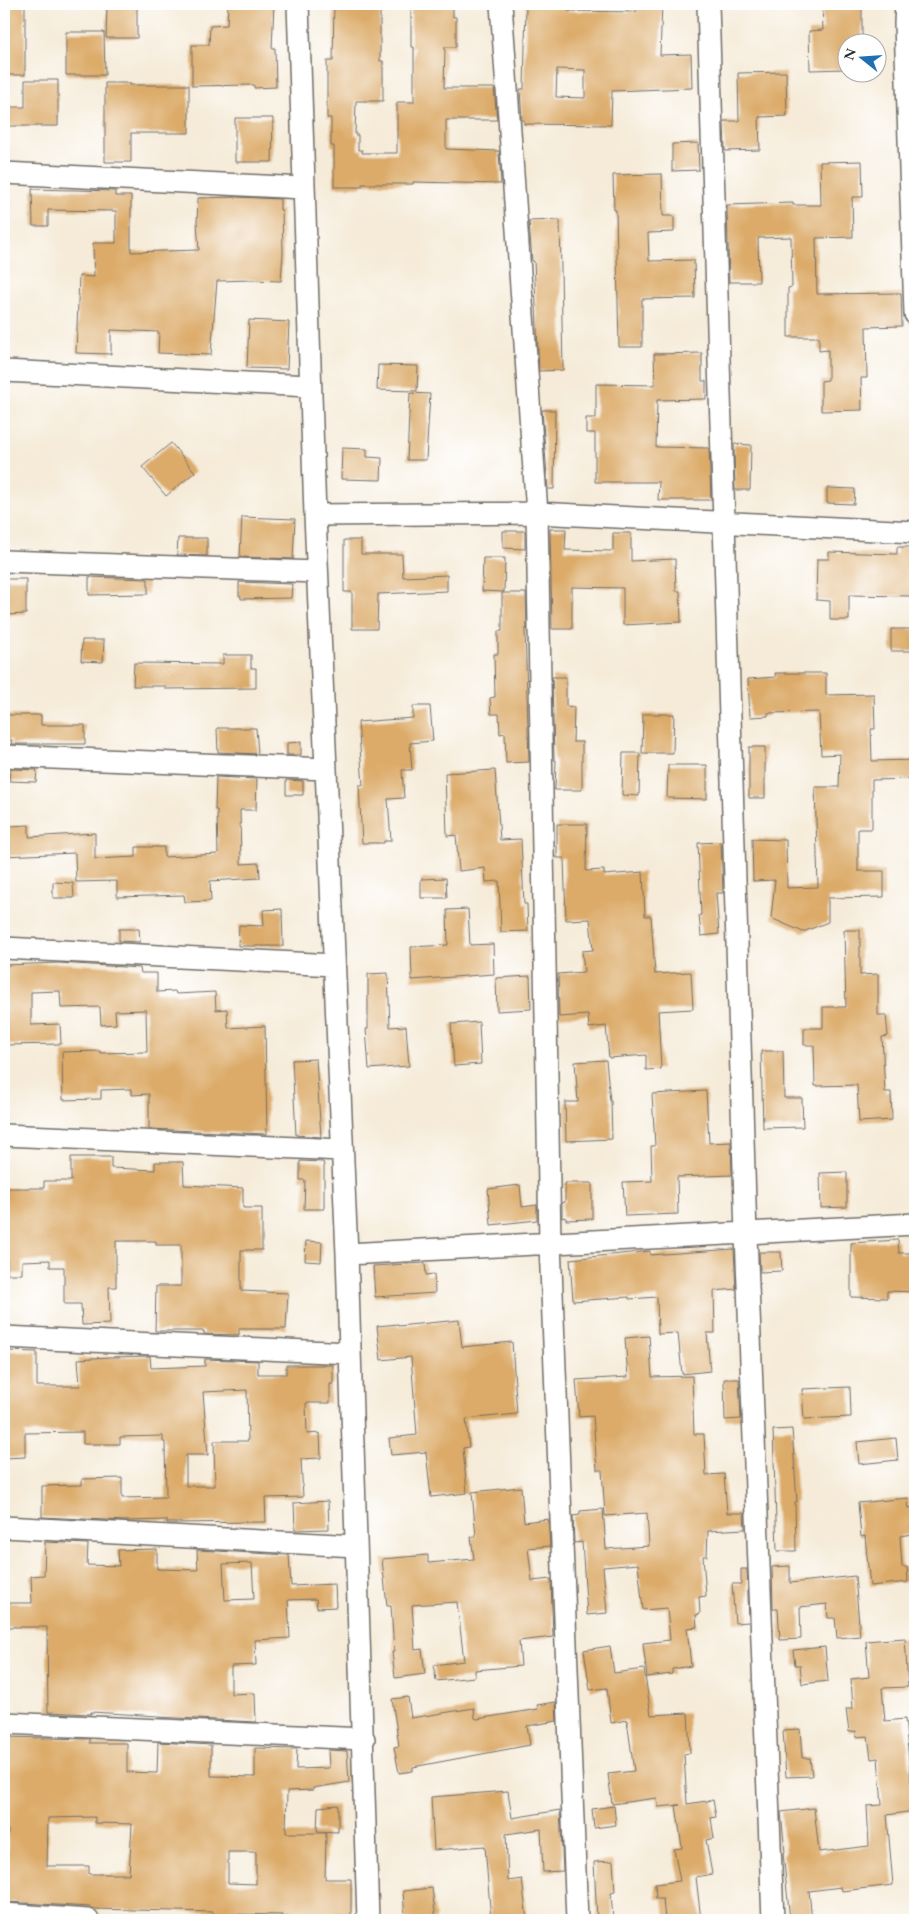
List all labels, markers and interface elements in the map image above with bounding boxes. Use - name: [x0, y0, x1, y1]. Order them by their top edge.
- north arrow: [836, 32, 886, 82]
- text: N: [839, 46, 860, 62]

